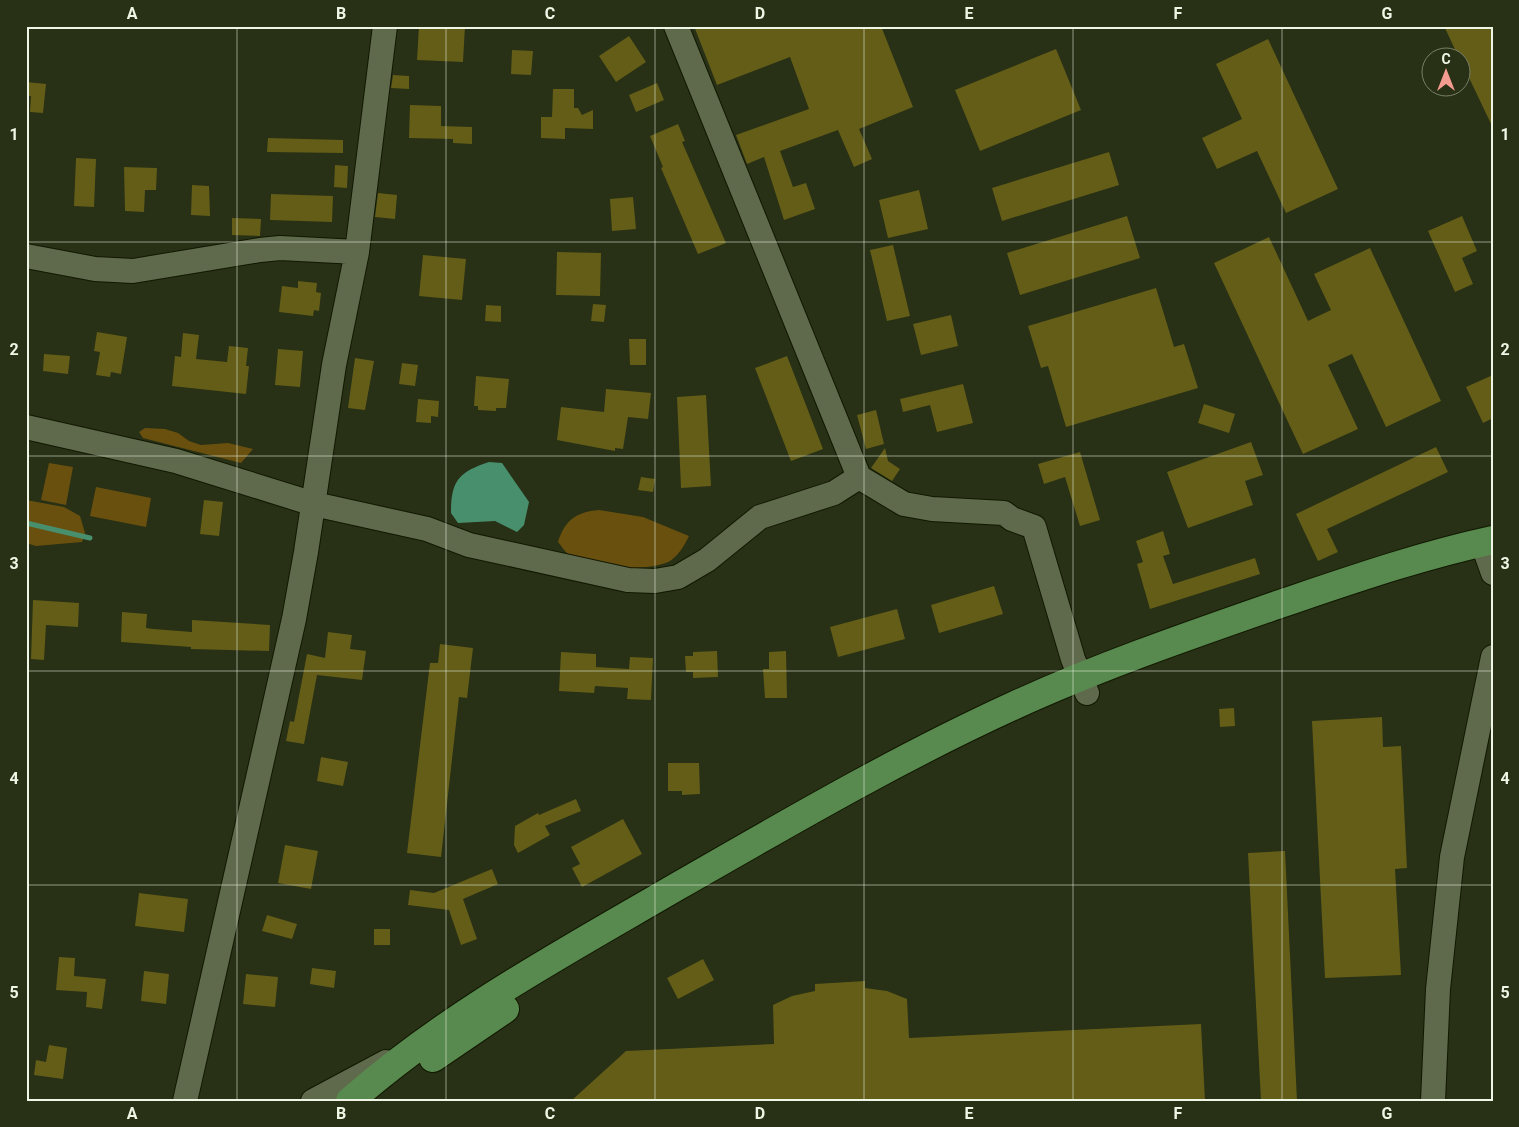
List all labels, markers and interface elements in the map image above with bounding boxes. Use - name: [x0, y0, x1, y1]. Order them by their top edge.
- text: A: [127, 4, 138, 23]
- text: B: [336, 4, 346, 23]
- text: C: [545, 4, 555, 23]
- text: D: [755, 4, 765, 23]
- text: E: [965, 4, 974, 23]
- text: F: [1174, 4, 1183, 23]
- text: G: [1382, 4, 1393, 23]
- north arrow: [1422, 48, 1472, 98]
- text: С: [1441, 51, 1451, 67]
- text: 1: [9, 125, 19, 144]
- text: 1: [1500, 125, 1510, 144]
- text: 2: [9, 340, 19, 359]
- text: 2: [1500, 340, 1510, 359]
- text: 3: [9, 554, 19, 573]
- text: 3: [1500, 554, 1510, 573]
- text: 4: [9, 769, 19, 788]
- text: 4: [1500, 769, 1510, 788]
- text: 5: [9, 983, 19, 1002]
- text: 5: [1500, 983, 1510, 1002]
- text: A: [127, 1104, 138, 1123]
- text: B: [336, 1104, 346, 1123]
- text: C: [545, 1104, 555, 1123]
- text: D: [755, 1104, 765, 1123]
- text: E: [965, 1104, 974, 1123]
- text: F: [1174, 1104, 1183, 1123]
- text: G: [1382, 1104, 1393, 1123]

